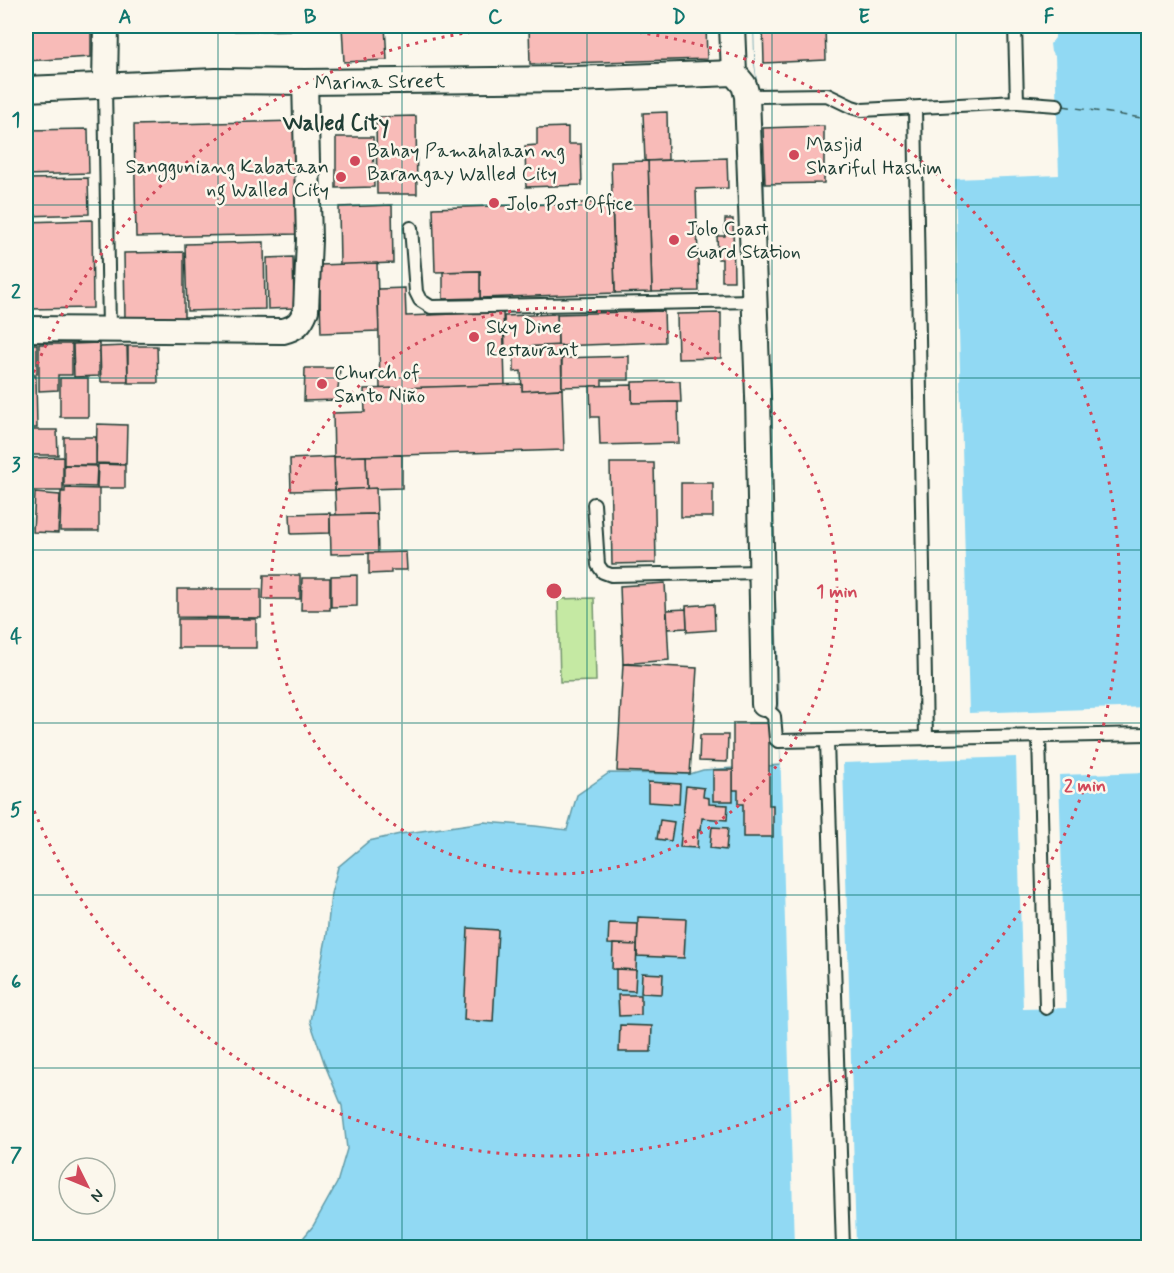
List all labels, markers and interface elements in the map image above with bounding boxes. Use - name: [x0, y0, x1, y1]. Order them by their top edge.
- text: A: [118, 4, 132, 31]
- text: B: [304, 4, 317, 31]
- text: C: [488, 4, 503, 31]
- text: D: [672, 4, 686, 31]
- text: E: [858, 4, 870, 31]
- text: F: [1044, 4, 1055, 31]
- street label: Marina Street: [315, 68, 446, 97]
- text: 1: [12, 107, 20, 134]
- district label: Walled City: [282, 110, 389, 139]
- place label: Masjid Shariful Hashim: [806, 132, 942, 182]
- place label: Bahay Pamahalaan ng Barangay Walled City: [367, 138, 565, 188]
- marker: Masjid Shariful Hashim: [787, 148, 801, 162]
- place label: Sangguniang Kabataan ng Walled City: [126, 154, 329, 206]
- marker: Bahay Pamahalaan ng Barangay Walled City: [348, 154, 362, 168]
- marker: Sangguniang Kabataan ng Walled City: [334, 170, 348, 184]
- place label: Jolo Post Office: [506, 191, 634, 218]
- marker: Jolo Post Office: [487, 196, 501, 210]
- place label: Jolo Coast Guard Station: [686, 216, 801, 266]
- marker: Jolo Coast Guard Station: [667, 233, 681, 247]
- text: 2: [11, 279, 21, 306]
- place label: Sky Dine Restaurant: [486, 314, 579, 364]
- marker: Sky Dine Restaurant: [467, 330, 481, 344]
- place label: Church of Santo Niño: [334, 360, 425, 410]
- marker: Church of Santo Niño: [315, 377, 329, 391]
- text: 3: [11, 452, 21, 479]
- text: 1 min: [816, 580, 858, 604]
- centre of rings: [544, 581, 564, 601]
- text: 4: [10, 624, 22, 651]
- text: 2 min: [1064, 774, 1106, 798]
- text: 5: [10, 797, 22, 824]
- text: 6: [11, 969, 21, 996]
- text: 7: [10, 1142, 22, 1169]
- north arrow: [57, 1156, 117, 1216]
- text: N: [86, 1184, 108, 1206]

